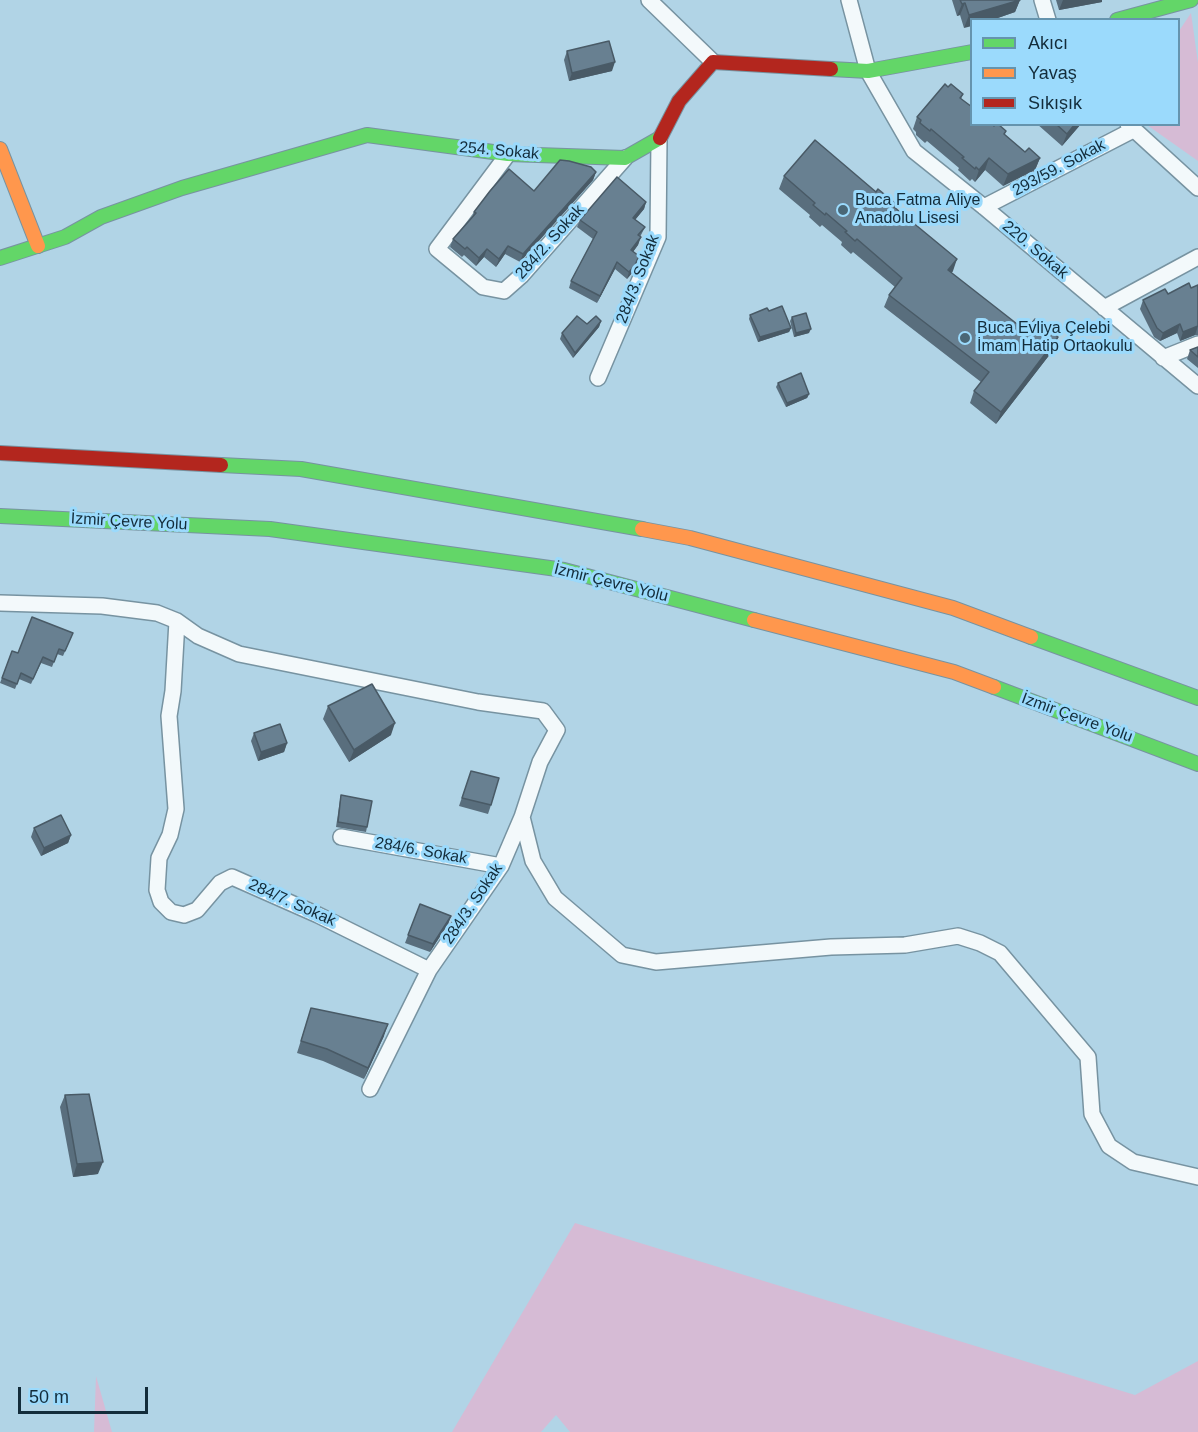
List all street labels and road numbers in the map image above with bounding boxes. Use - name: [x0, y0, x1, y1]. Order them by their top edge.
- street label: 293/59. Sokak: [1009, 136, 1109, 200]
- street label: 254. Sokak: [458, 138, 540, 164]
- street label: 284/2. Sokak: [512, 201, 588, 283]
- street label: 220. Sokak: [998, 217, 1072, 283]
- street label: 284/3. Sokak: [612, 232, 664, 326]
- street label: İzmir Çevre Yolu: [70, 509, 188, 535]
- street label: İzmir Çevre Yolu: [552, 560, 670, 606]
- street label: İzmir Çevre Yolu: [1019, 689, 1135, 747]
- street label: 284/6. Sokak: [373, 833, 469, 869]
- street label: 284/3. Sokak: [439, 860, 507, 948]
- street label: 284/7. Sokak: [245, 875, 339, 931]

